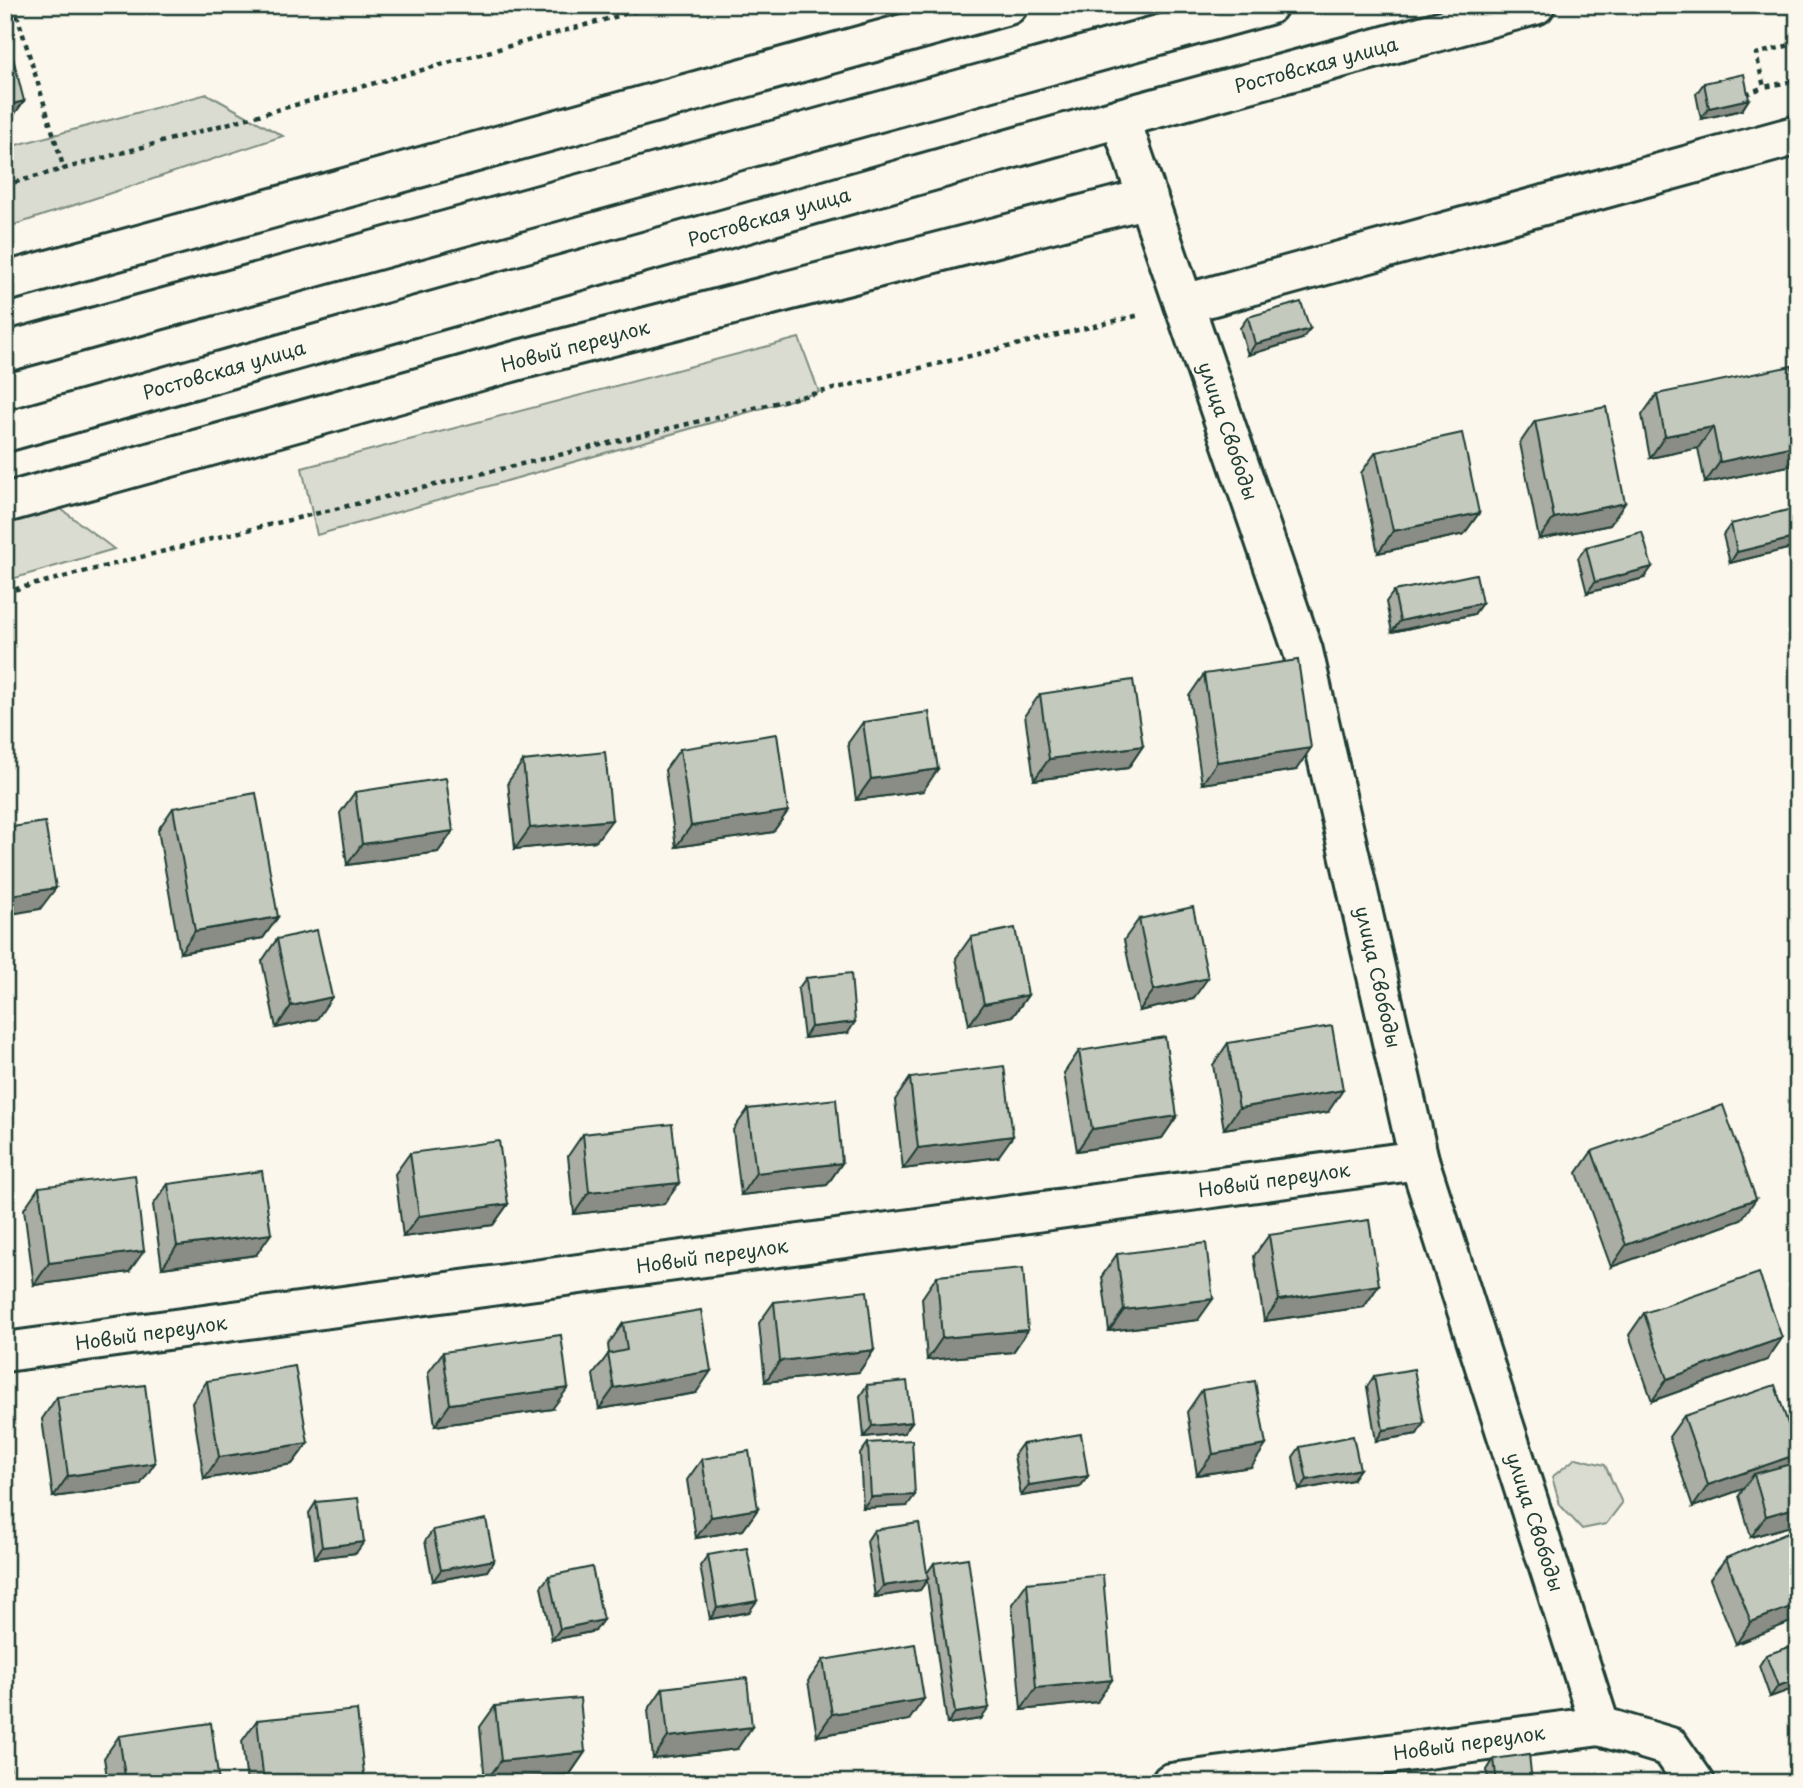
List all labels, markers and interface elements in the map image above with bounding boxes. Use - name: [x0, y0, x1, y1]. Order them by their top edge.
- street label: Ростовская улица: [1231, 29, 1401, 99]
- street label: Ростовская улица: [684, 179, 853, 253]
- street label: Новый переулок: [497, 312, 653, 378]
- street label: Ростовская улица: [139, 332, 308, 406]
- street label: улица Свободы: [1192, 358, 1266, 504]
- street label: улица Свободы: [1349, 903, 1409, 1050]
- street label: Новый переулок: [1196, 1154, 1352, 1204]
- street label: Новый переулок: [634, 1230, 790, 1280]
- street label: Новый переулок: [73, 1307, 229, 1357]
- street label: улица Свободы: [1500, 1448, 1572, 1595]
- street label: Новый переулок: [1391, 1717, 1547, 1767]

